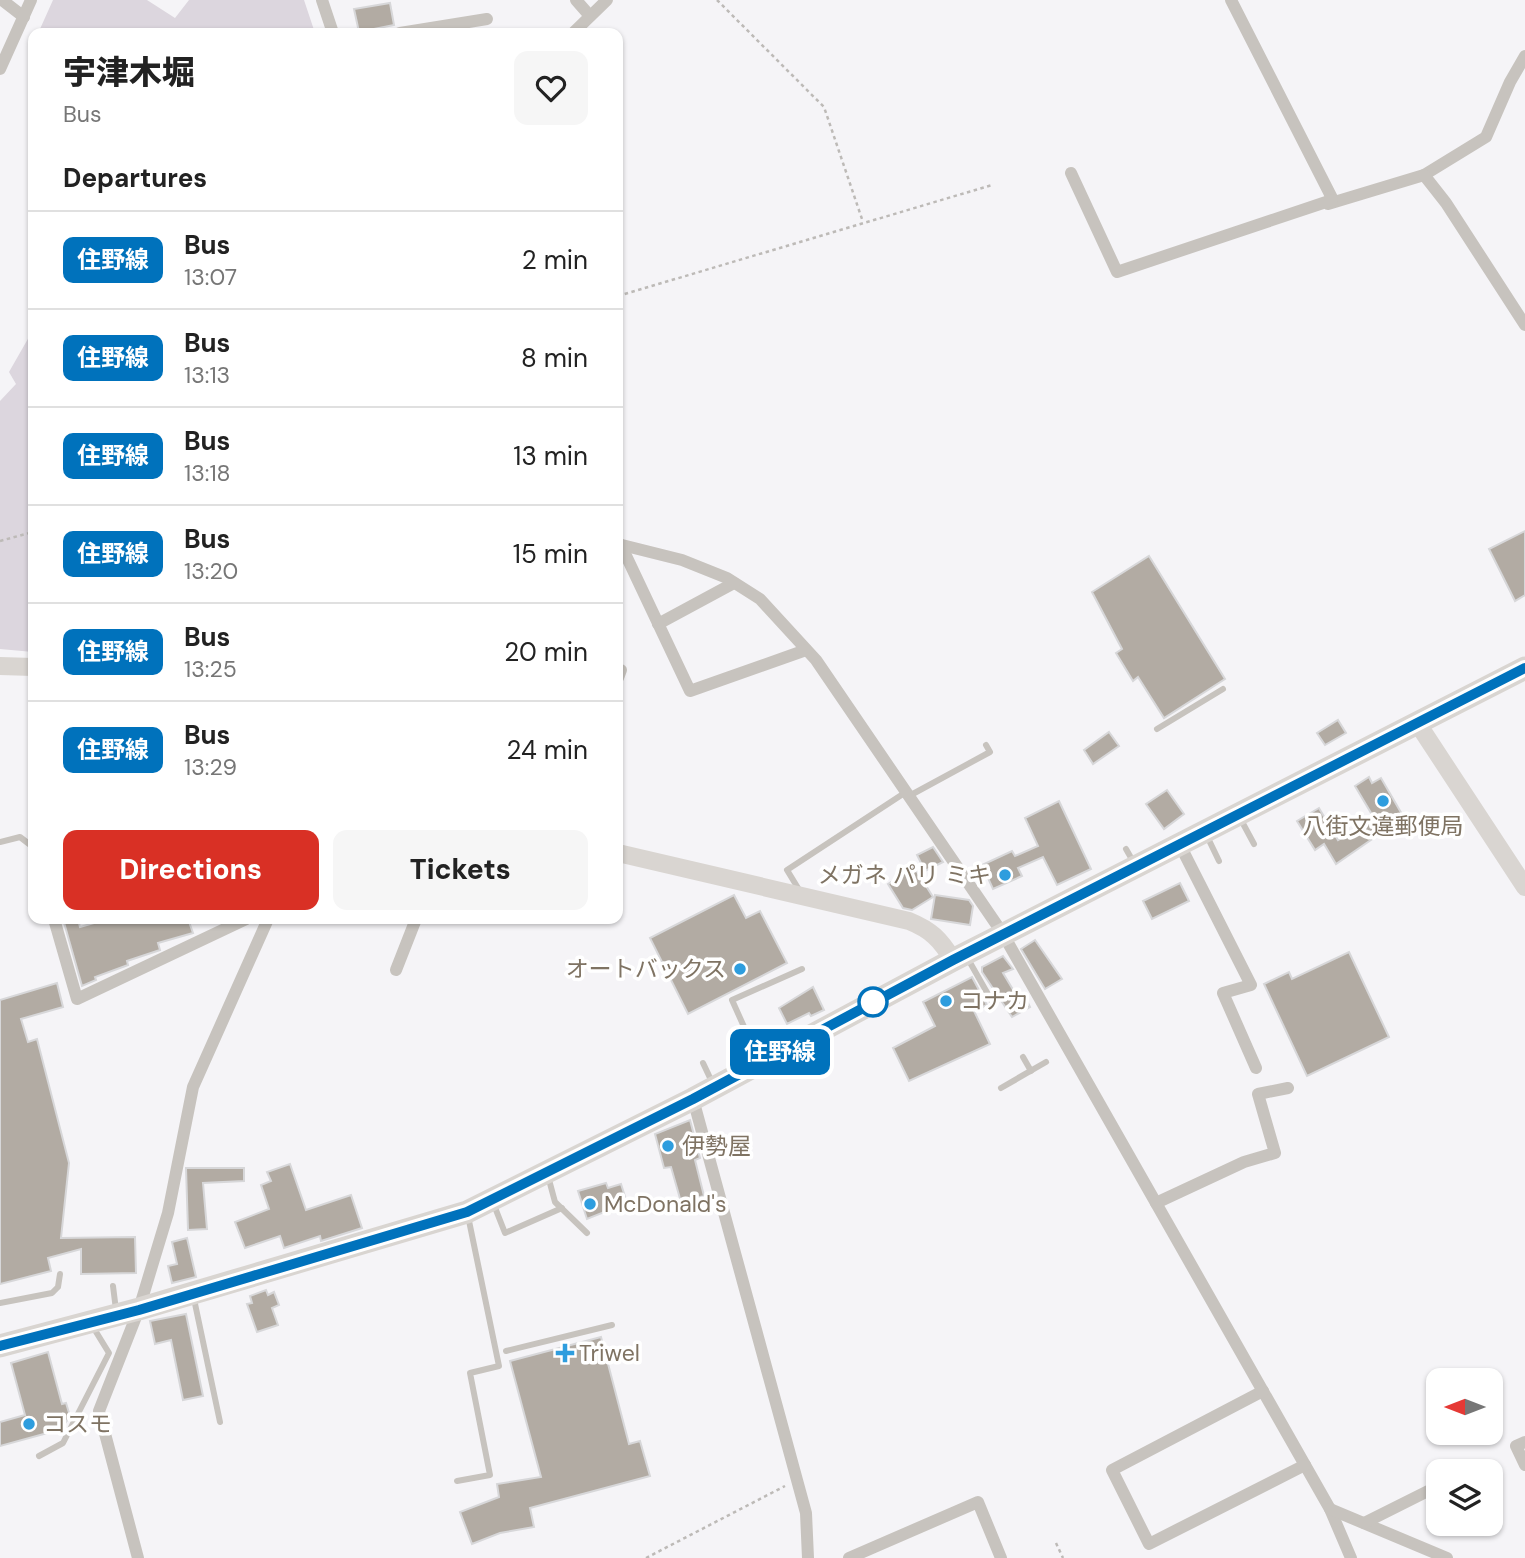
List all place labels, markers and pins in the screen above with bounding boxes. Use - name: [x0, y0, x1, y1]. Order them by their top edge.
- marker: 八街文違郵便局: [1375, 793, 1391, 809]
- place label: 八街文違郵便局: [1303, 811, 1464, 841]
- place label: メガネ パリ ミキ: [818, 860, 991, 890]
- marker: メガネ パリ ミキ: [997, 867, 1013, 883]
- place label: オートバックス: [566, 954, 726, 984]
- marker: オートバックス: [732, 961, 748, 977]
- place label: コナカ: [960, 986, 1029, 1016]
- unlabelled marker: [858, 987, 888, 1017]
- marker: コナカ: [938, 993, 954, 1009]
- place label: 伊勢屋: [682, 1131, 751, 1161]
- marker: 伊勢屋: [660, 1138, 676, 1154]
- place label: McDonald's: [604, 1189, 726, 1219]
- marker: McDonald's: [582, 1196, 598, 1212]
- place label: Triwel: [579, 1338, 640, 1368]
- marker: Triwel: [557, 1345, 573, 1361]
- place label: コスモ: [43, 1409, 112, 1439]
- marker: コスモ: [21, 1416, 37, 1432]

